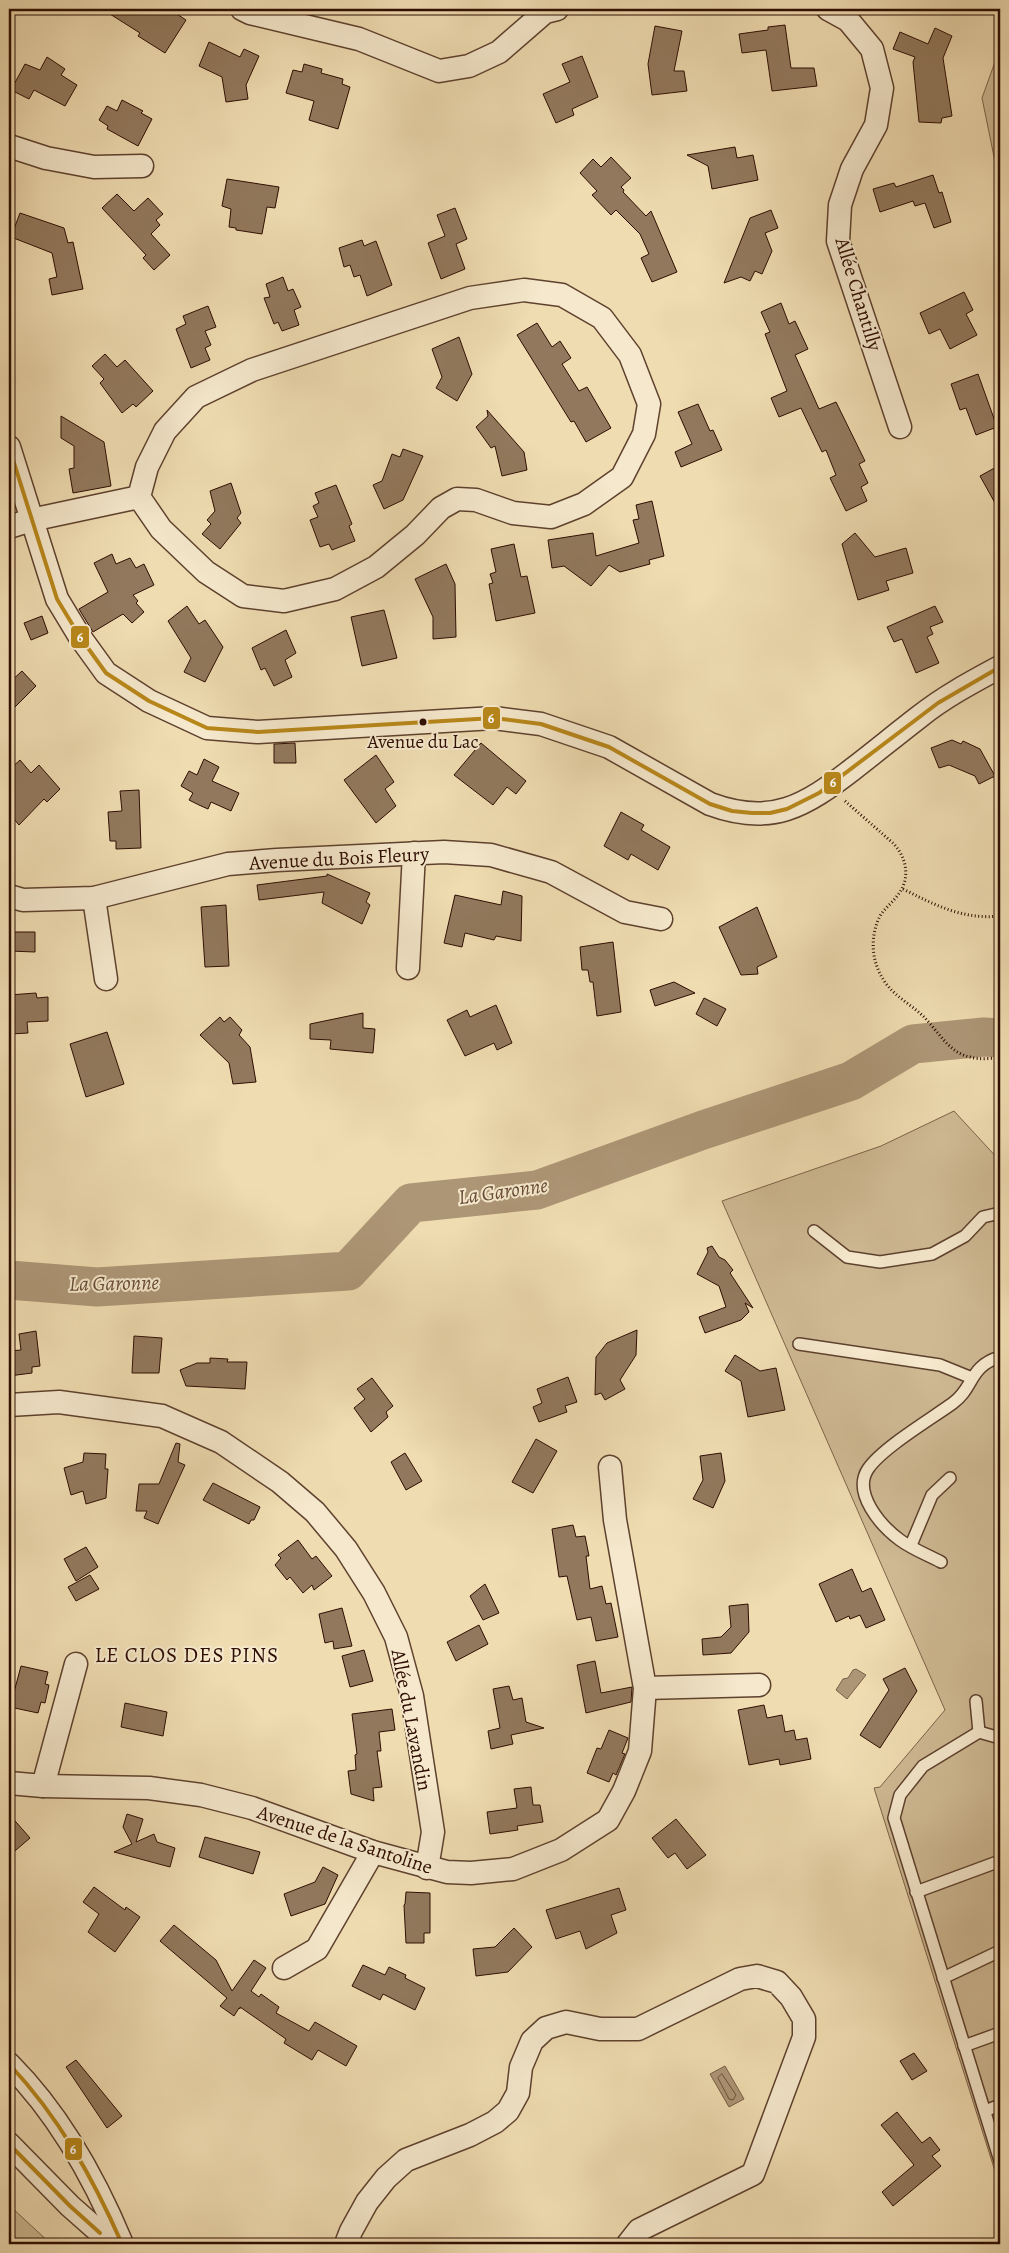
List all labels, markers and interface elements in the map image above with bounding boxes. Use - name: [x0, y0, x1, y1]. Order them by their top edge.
- street label: Allée Chantilly: [828, 233, 889, 355]
- line badge: 6: [70, 625, 90, 649]
- text: 6: [77, 628, 84, 647]
- line badge: 6: [482, 706, 501, 730]
- text: 6: [488, 709, 495, 728]
- marker: Avenue du Lac: [418, 717, 428, 727]
- place label: Avenue du Lac: [366, 729, 479, 755]
- line badge: 6: [823, 771, 842, 795]
- text: 6: [830, 773, 837, 792]
- street label: Avenue du Bois Fleury: [247, 840, 431, 877]
- water label: La Garonne: [456, 1171, 550, 1211]
- water label: La Garonne: [69, 1268, 160, 1298]
- district label: LE CLOS DES PINS: [95, 1641, 279, 1669]
- street label: Allée du Lavandin: [384, 1646, 438, 1793]
- street label: Avenue de la Santoline: [253, 1798, 436, 1881]
- line badge: 6: [64, 2137, 83, 2161]
- text: 6: [70, 2140, 77, 2159]

